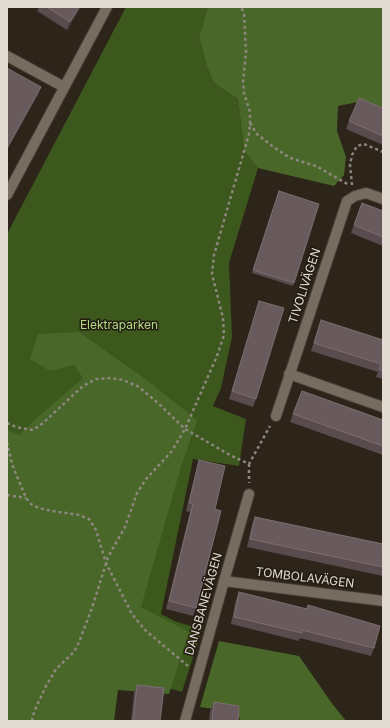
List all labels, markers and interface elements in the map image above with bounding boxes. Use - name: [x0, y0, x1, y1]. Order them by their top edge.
- street label: TIVOLIVÄGEN: [286, 246, 324, 326]
- park label: Elektraparken: [80, 318, 158, 332]
- street label: DANSBANEVÄGEN: [182, 551, 226, 657]
- street label: TOMBOLAVÄGEN: [255, 565, 355, 591]

